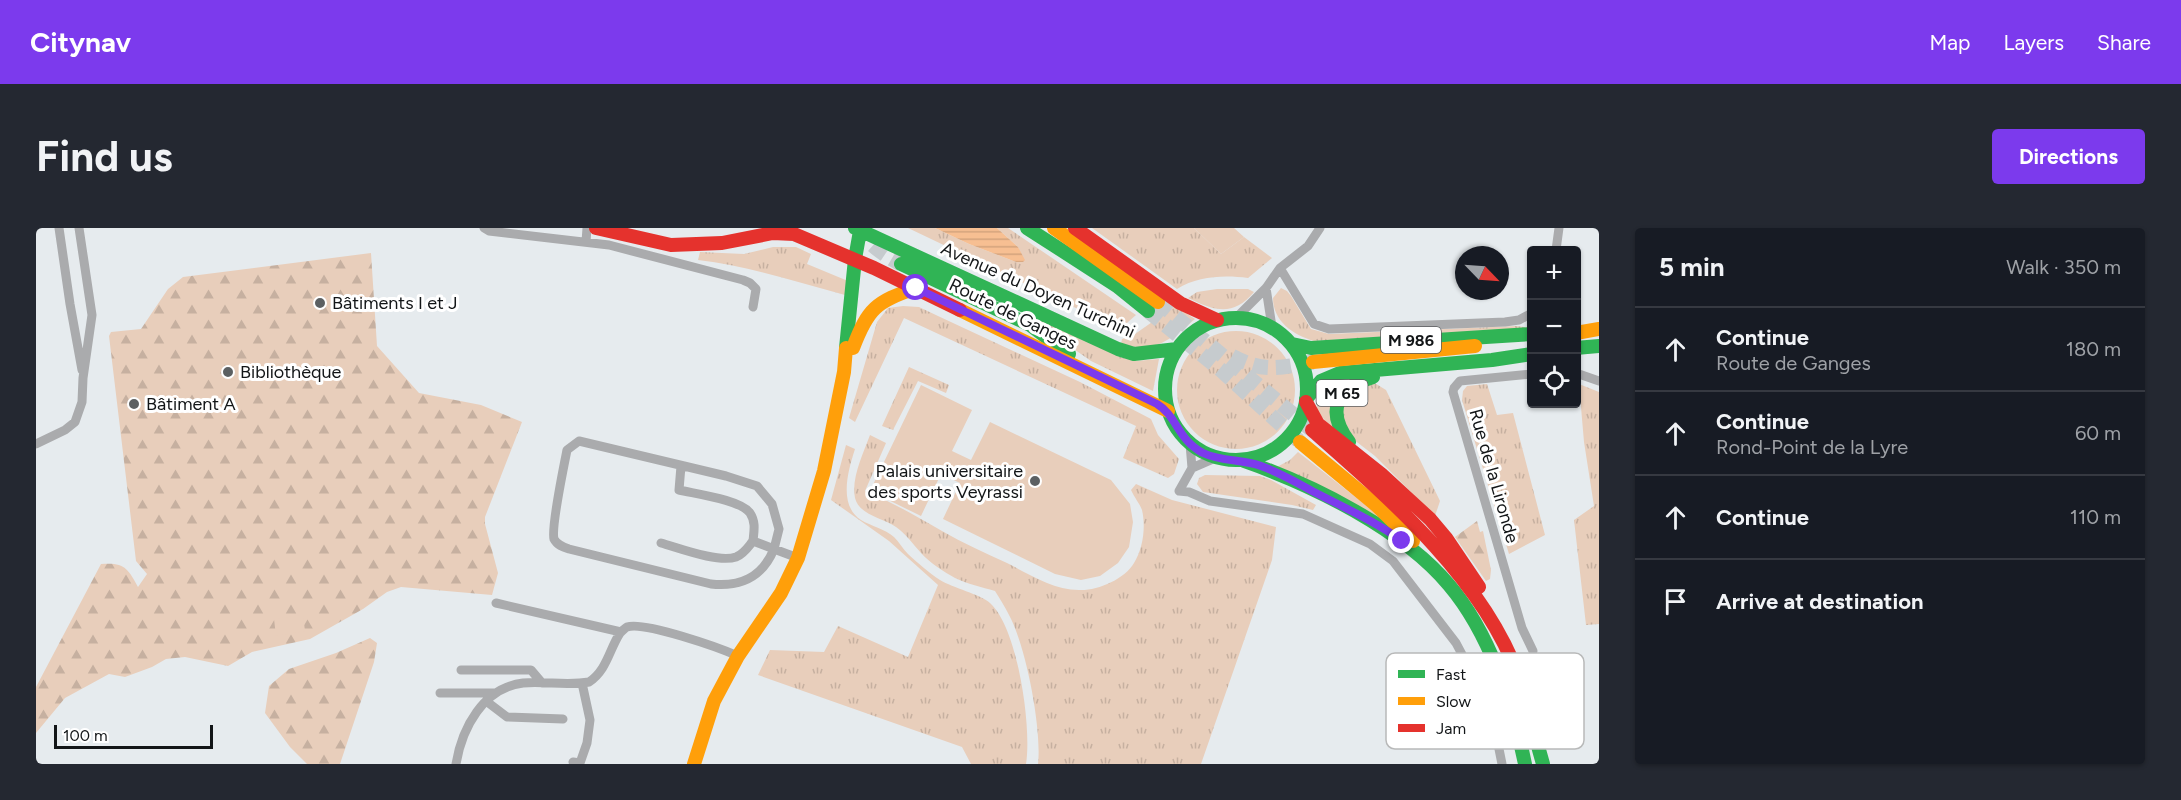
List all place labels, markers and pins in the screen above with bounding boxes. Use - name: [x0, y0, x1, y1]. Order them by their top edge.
- place label: Bâtiments I et J: [332, 292, 458, 314]
- marker: Bâtiments I et J: [313, 296, 327, 310]
- place label: Bibliothèque: [240, 361, 341, 383]
- marker: Bibliothèque: [221, 365, 235, 379]
- place label: Bâtiment A: [146, 393, 236, 415]
- marker: Bâtiment A: [127, 397, 141, 411]
- place label: Palais universitaire des sports Veyrassi: [868, 460, 1023, 503]
- marker: Palais universitaire des sports Veyrassi: [1028, 474, 1042, 488]

